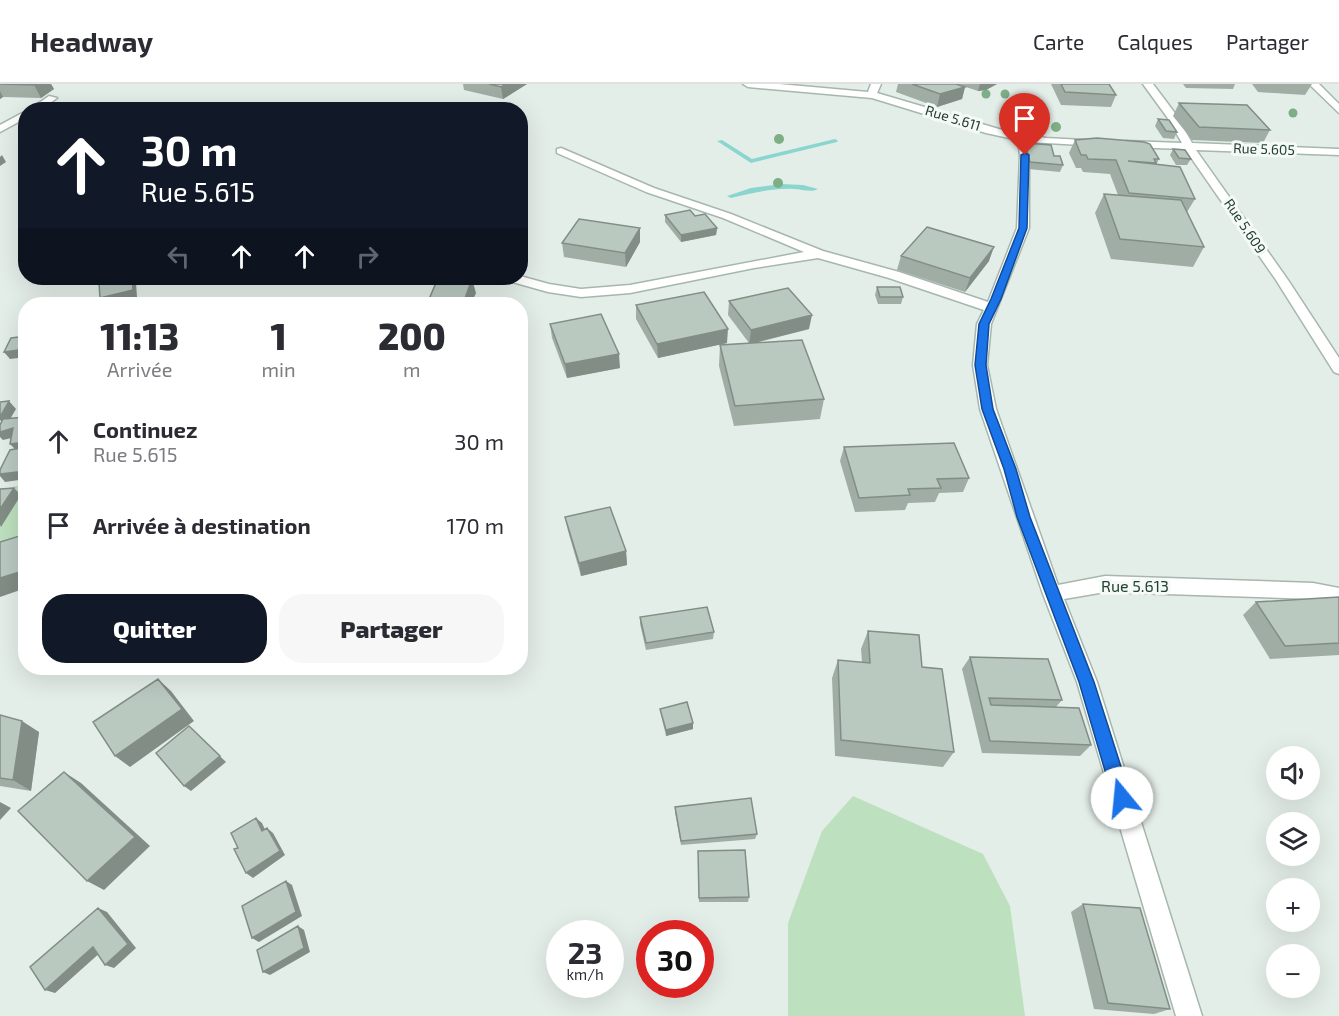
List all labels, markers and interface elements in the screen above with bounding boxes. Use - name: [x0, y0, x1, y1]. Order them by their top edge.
- text: Headway: [30, 24, 153, 58]
- text: Carte: [1033, 29, 1084, 54]
- text: Calques: [1117, 29, 1193, 54]
- text: Partager: [1226, 29, 1309, 54]
- pin: [999, 93, 1050, 155]
- street label: Rue 5.611: [923, 101, 983, 134]
- icon: arrive: [1008, 102, 1041, 135]
- text: 30 m: [141, 124, 237, 174]
- icon: ahead: [42, 126, 120, 204]
- street label: Rue 5.605: [1233, 139, 1295, 158]
- text: Rue 5.615: [141, 175, 255, 207]
- street label: Rue 5.609: [1221, 195, 1270, 256]
- icon: left: [162, 240, 195, 273]
- icon: ahead: [225, 240, 258, 273]
- icon: ahead: [288, 240, 321, 273]
- icon: right: [351, 240, 384, 273]
- text: 11:13: [100, 314, 179, 357]
- text: 1: [270, 314, 287, 357]
- text: 200: [378, 314, 446, 357]
- text: Arrivée: [107, 357, 172, 381]
- text: min: [262, 357, 296, 381]
- text: m: [403, 357, 421, 381]
- text: Continuez: [93, 416, 197, 442]
- icon: ahead: [42, 425, 75, 458]
- text: 30 m: [454, 428, 504, 454]
- text: Rue 5.615: [93, 442, 177, 466]
- icon: arrive: [42, 509, 75, 542]
- text: Arrivée à destination: [93, 512, 311, 538]
- text: 170 m: [447, 512, 504, 538]
- street label: Rue 5.613: [1101, 576, 1169, 595]
- button: Quitter: [42, 594, 267, 663]
- button: Partager: [279, 594, 504, 663]
- map controls: [1266, 746, 1320, 998]
- button: sound: [1266, 746, 1320, 800]
- position arrow: [1090, 766, 1154, 830]
- button: layers: [1266, 812, 1320, 866]
- button: +: [1266, 878, 1320, 932]
- speed limit sign: 30: [636, 920, 714, 998]
- text: 23: [568, 934, 602, 970]
- button: −: [1266, 944, 1320, 998]
- text: km/h: [566, 965, 604, 983]

